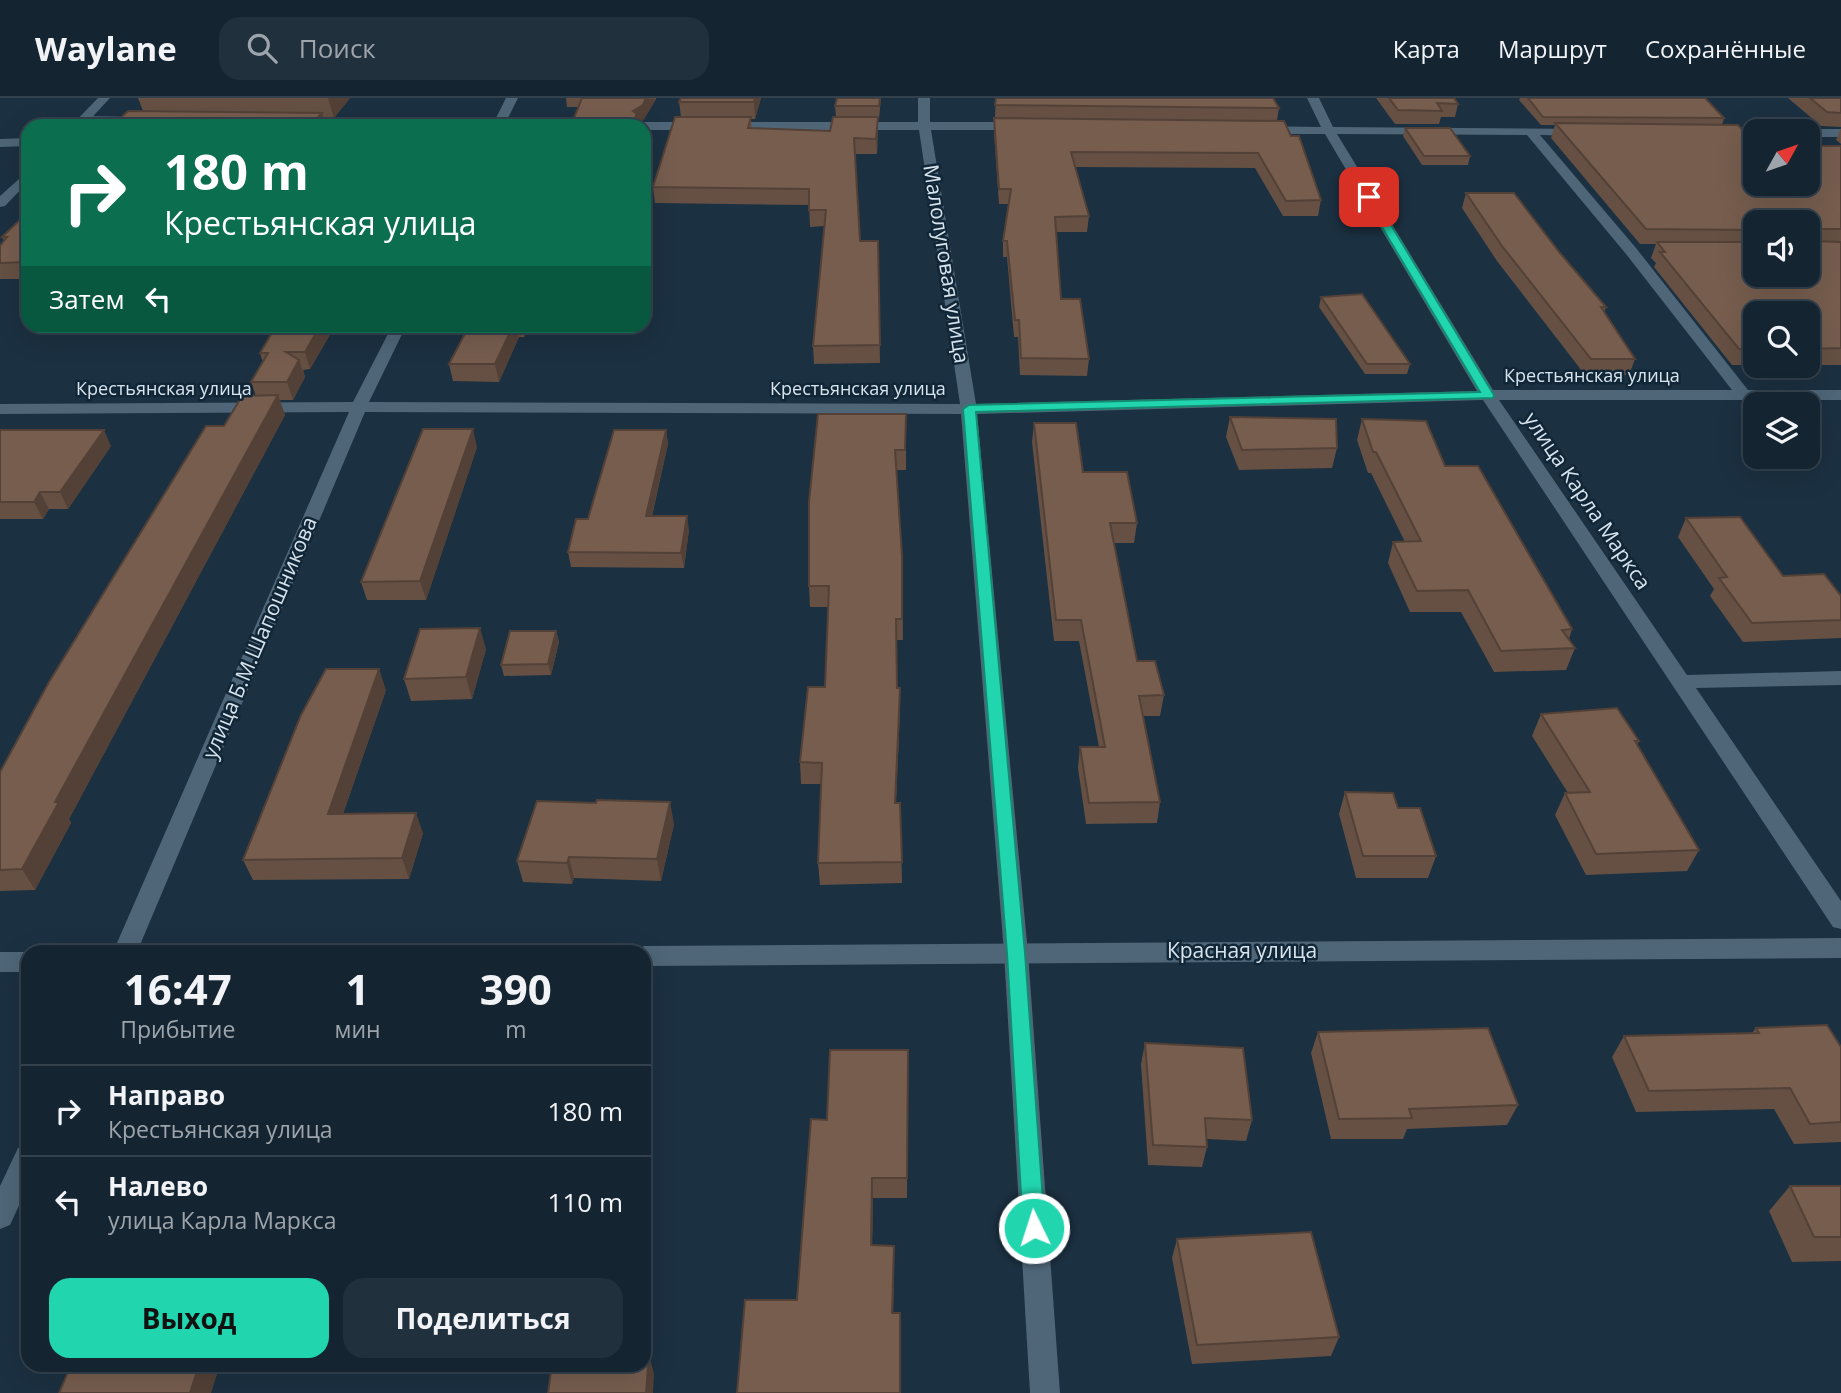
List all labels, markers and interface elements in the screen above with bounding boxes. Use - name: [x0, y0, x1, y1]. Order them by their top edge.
- search box: [219, 17, 709, 80]
- text: Waylane: [35, 26, 177, 71]
- icon: search: [243, 29, 281, 67]
- text: Поиск: [299, 30, 376, 66]
- text: Карта: [1393, 32, 1460, 65]
- text: Маршрут: [1498, 32, 1607, 65]
- text: Сохранённые: [1645, 32, 1806, 65]
- north arrow: [1743, 119, 1820, 196]
- map controls: [1743, 119, 1820, 469]
- text: 180 m: [164, 138, 309, 204]
- icon: right: [49, 147, 140, 238]
- street label: Малолуговая улица: [917, 162, 977, 365]
- pin: [1339, 167, 1399, 227]
- icon: arrive: [1350, 178, 1388, 216]
- text: Крестьянская улица: [164, 201, 476, 244]
- button: sound: [1743, 210, 1820, 287]
- icon: left: [139, 280, 177, 318]
- text: Затем: [49, 281, 125, 317]
- button: search: [1743, 301, 1820, 378]
- street label: Крестьянская улица: [1504, 363, 1680, 387]
- street label: Крестьянская улица: [76, 376, 252, 400]
- street label: Крестьянская улица: [770, 376, 946, 400]
- button: layers: [1743, 392, 1820, 469]
- street label: улица Карла Маркса: [1518, 406, 1658, 595]
- street label: улица Б.М.Шапошникова: [195, 512, 323, 763]
- street label: Красная улица: [1167, 936, 1317, 964]
- text: 16:47: [124, 960, 232, 1017]
- text: 1: [346, 960, 370, 1017]
- text: 390: [480, 960, 552, 1017]
- text: Прибытие: [120, 1013, 235, 1045]
- text: мин: [335, 1013, 381, 1045]
- text: m: [505, 1013, 526, 1045]
- text: Направо: [108, 1077, 225, 1113]
- icon: right: [49, 1092, 87, 1130]
- text: 180 m: [548, 1093, 623, 1129]
- text: Крестьянская улица: [108, 1113, 333, 1145]
- text: Налево: [108, 1168, 208, 1204]
- icon: left: [49, 1183, 87, 1221]
- text: 110 m: [548, 1184, 623, 1220]
- position arrow: [997, 1191, 1071, 1265]
- text: улица Карла Маркса: [108, 1204, 336, 1236]
- button: Выход: [49, 1278, 329, 1358]
- button: Поделиться: [343, 1278, 623, 1358]

